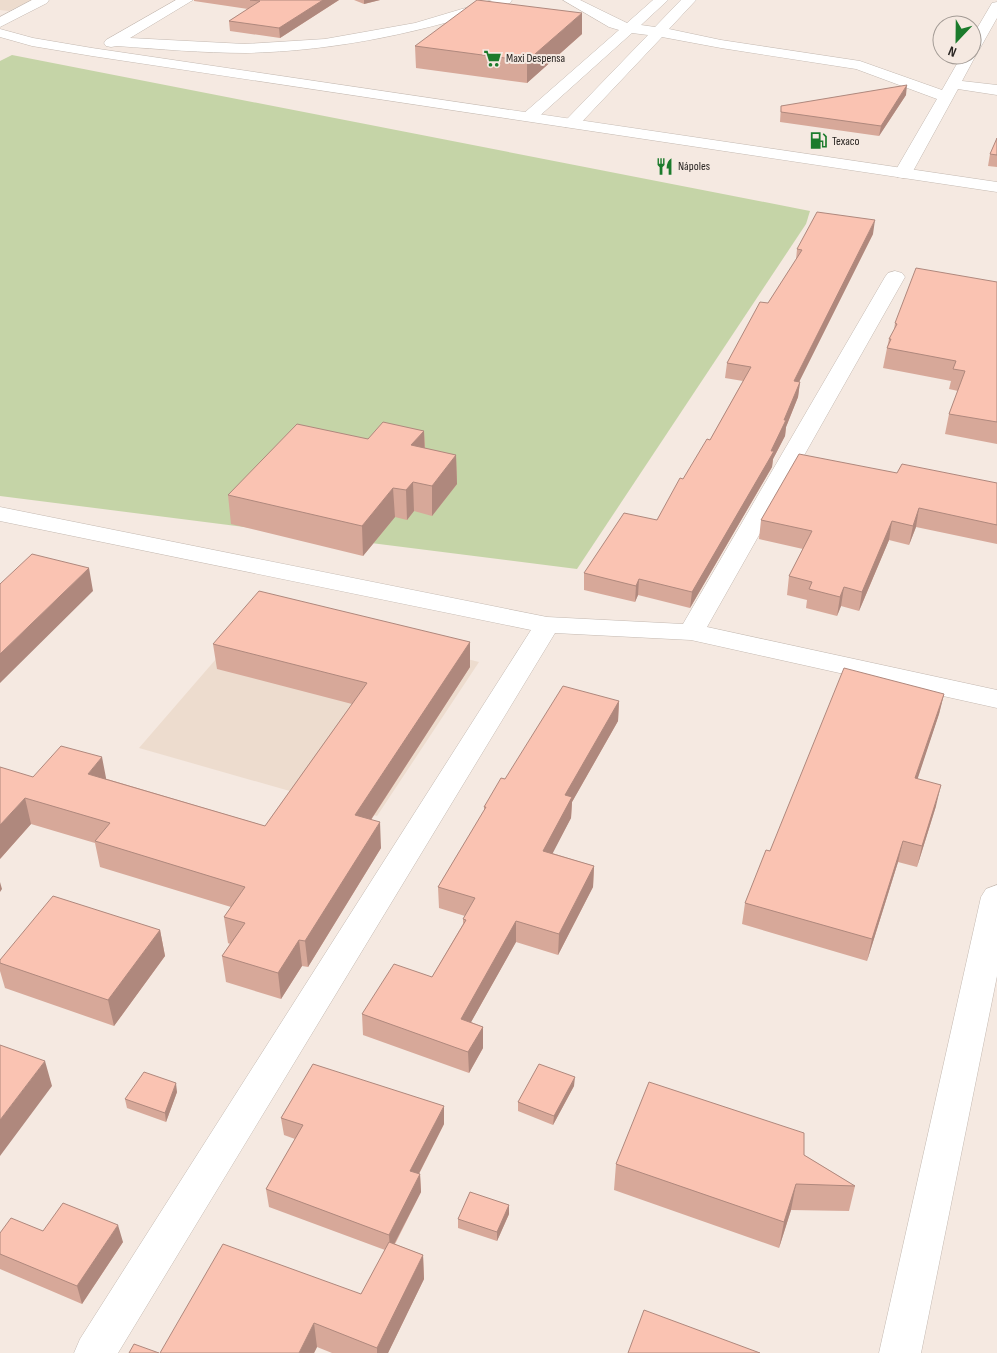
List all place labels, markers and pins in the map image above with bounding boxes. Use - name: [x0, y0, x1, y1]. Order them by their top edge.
- supermarket icon: Maxi Despensa: [482, 48, 502, 68]
- place label: Maxi Despensa: [506, 51, 566, 66]
- fuel station icon: Texaco: [808, 131, 828, 151]
- place label: Texaco: [832, 134, 860, 149]
- restaurant icon: Nápoles: [654, 156, 674, 176]
- place label: Nápoles: [678, 159, 710, 174]

